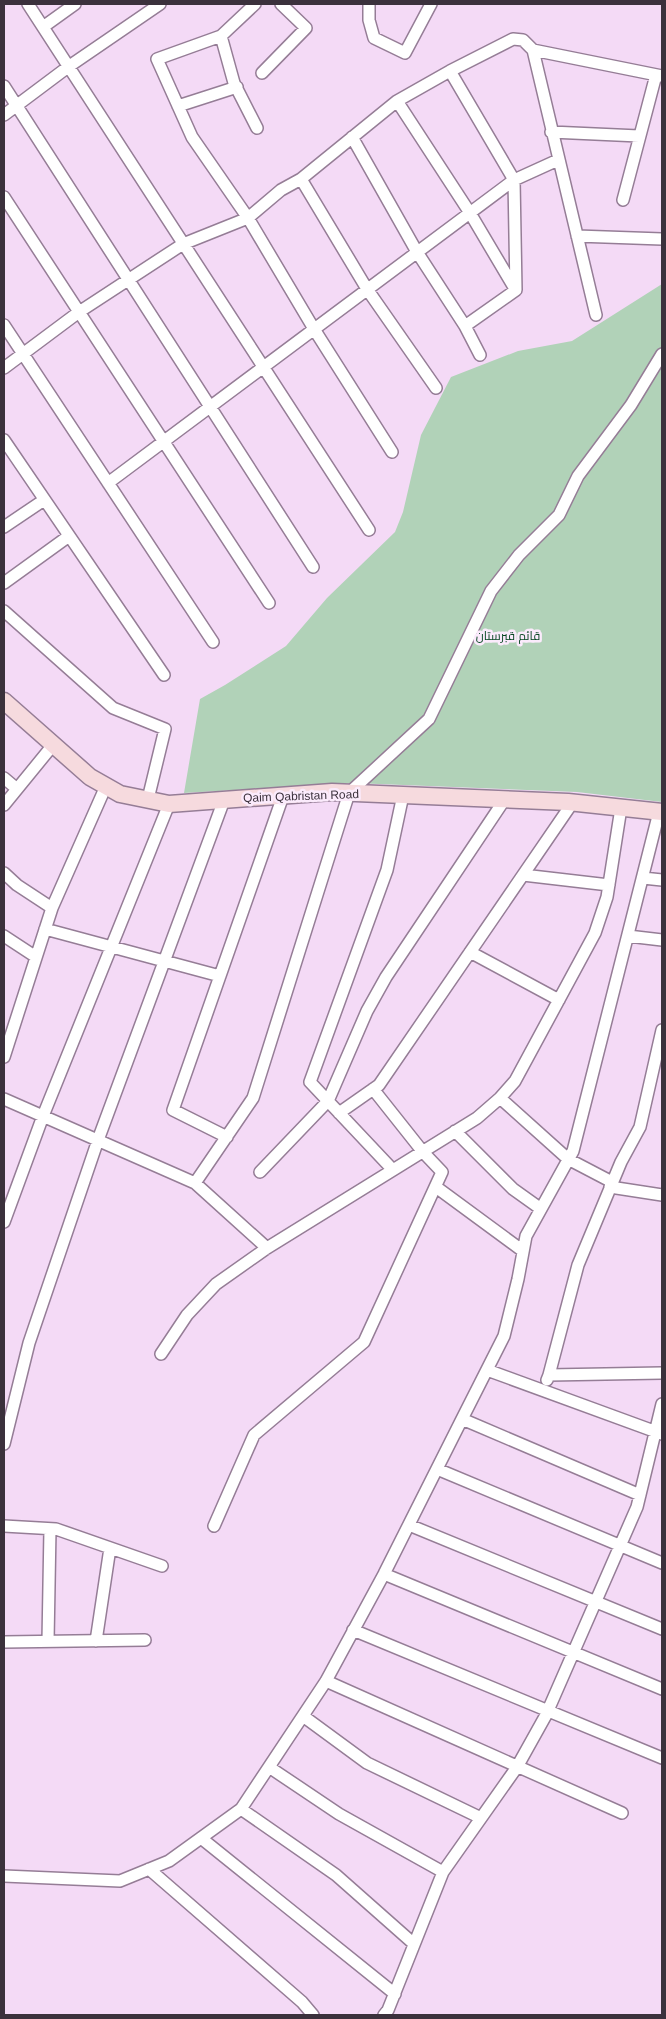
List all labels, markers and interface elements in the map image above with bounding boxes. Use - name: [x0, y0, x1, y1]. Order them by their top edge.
- park label: قائم قبرستان: [476, 629, 540, 644]
- street label: Qaim Qabristan Road: [243, 787, 359, 805]

